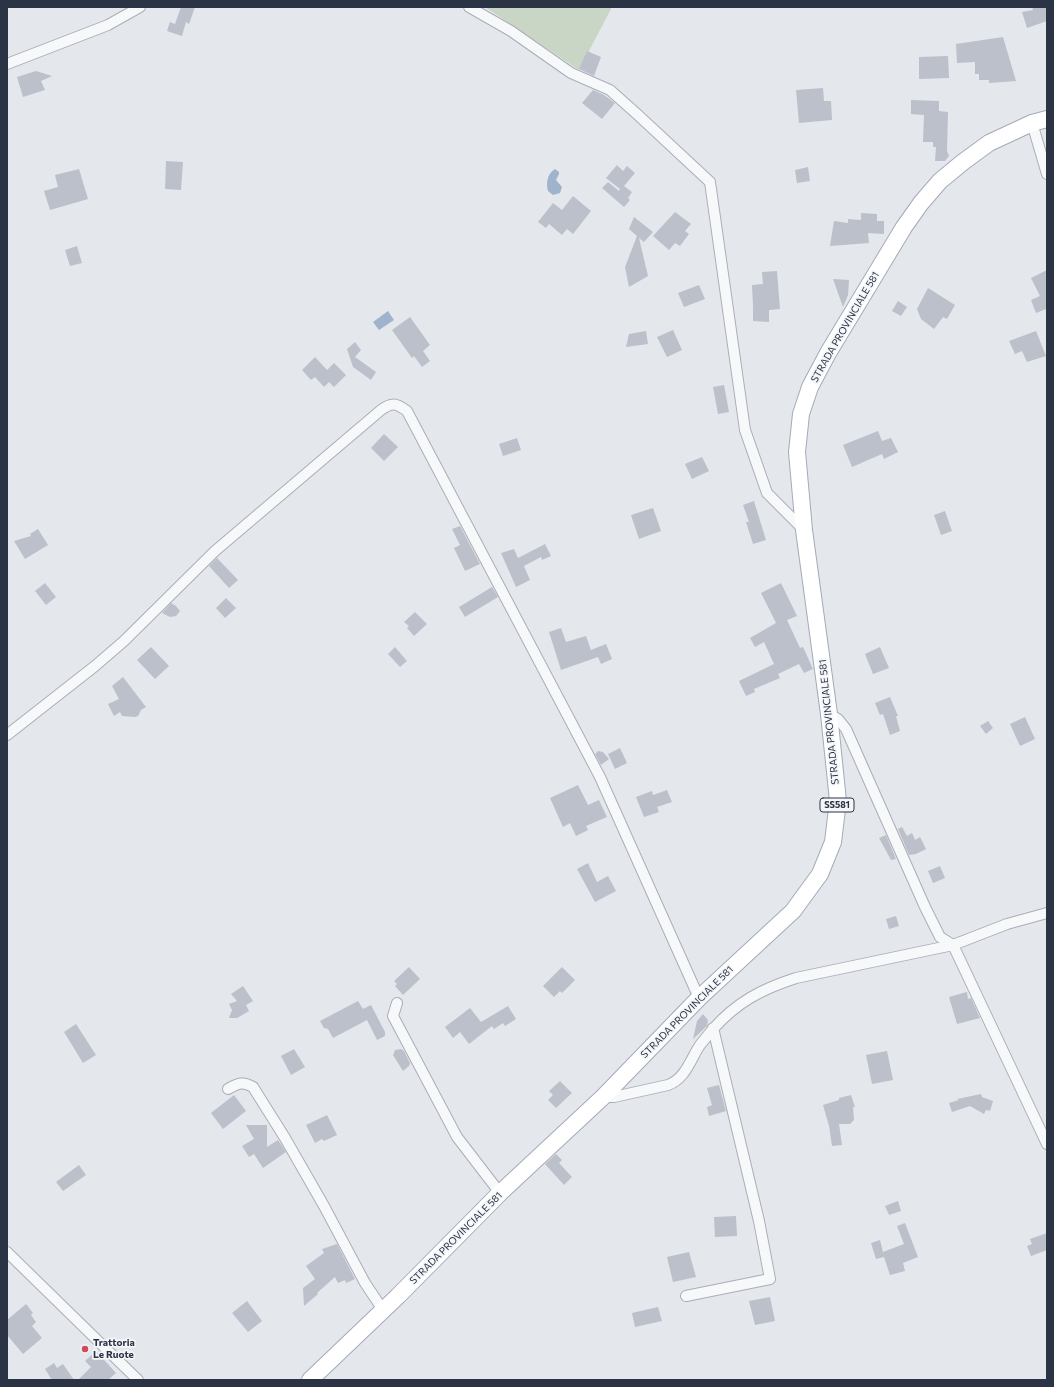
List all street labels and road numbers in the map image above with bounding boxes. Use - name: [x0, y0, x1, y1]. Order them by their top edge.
- street label: STRADA PROVINCIALE 581: [808, 270, 882, 384]
- street label: STRADA PROVINCIALE 581: [816, 659, 842, 785]
- road number: SS581: [820, 798, 854, 812]
- street label: STRADA PROVINCIALE 581: [638, 963, 736, 1061]
- street label: STRADA PROVINCIALE 581: [407, 1189, 505, 1287]

